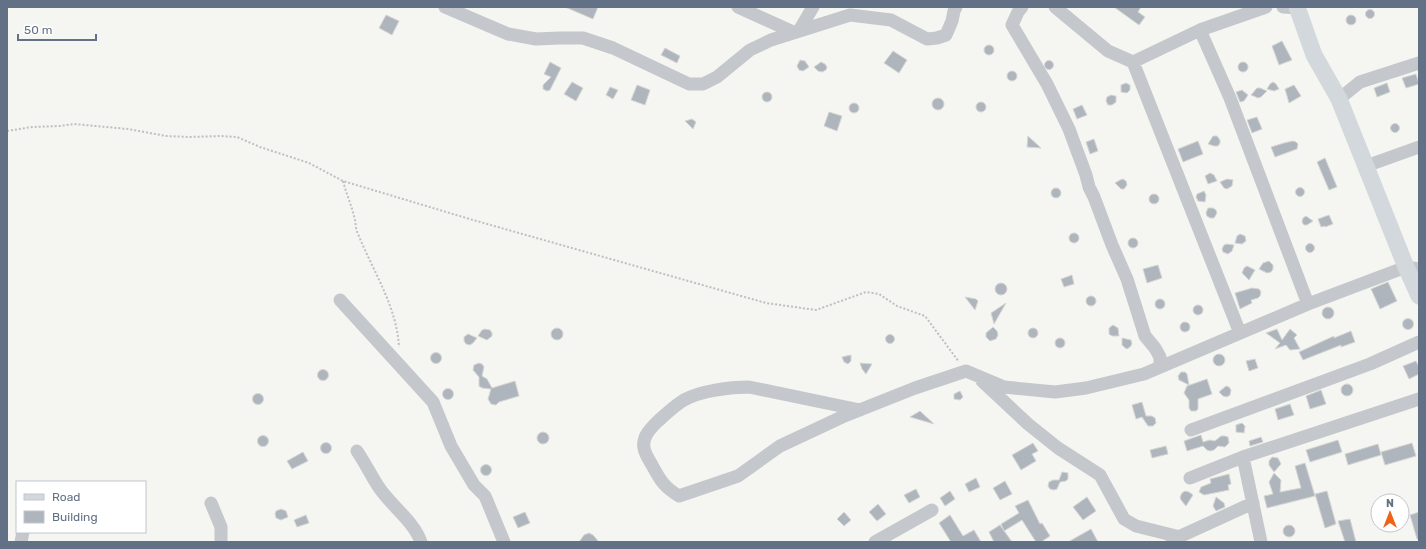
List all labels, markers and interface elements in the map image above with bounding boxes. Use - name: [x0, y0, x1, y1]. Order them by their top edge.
- scale bar: [18, 16, 96, 42]
- text: 50 m: [24, 23, 52, 37]
- legend: [16, 481, 146, 533]
- text: Road: [52, 490, 80, 504]
- north arrow: [1370, 493, 1410, 533]
- text: N: [1386, 497, 1394, 510]
- text: Building: [52, 510, 98, 524]

